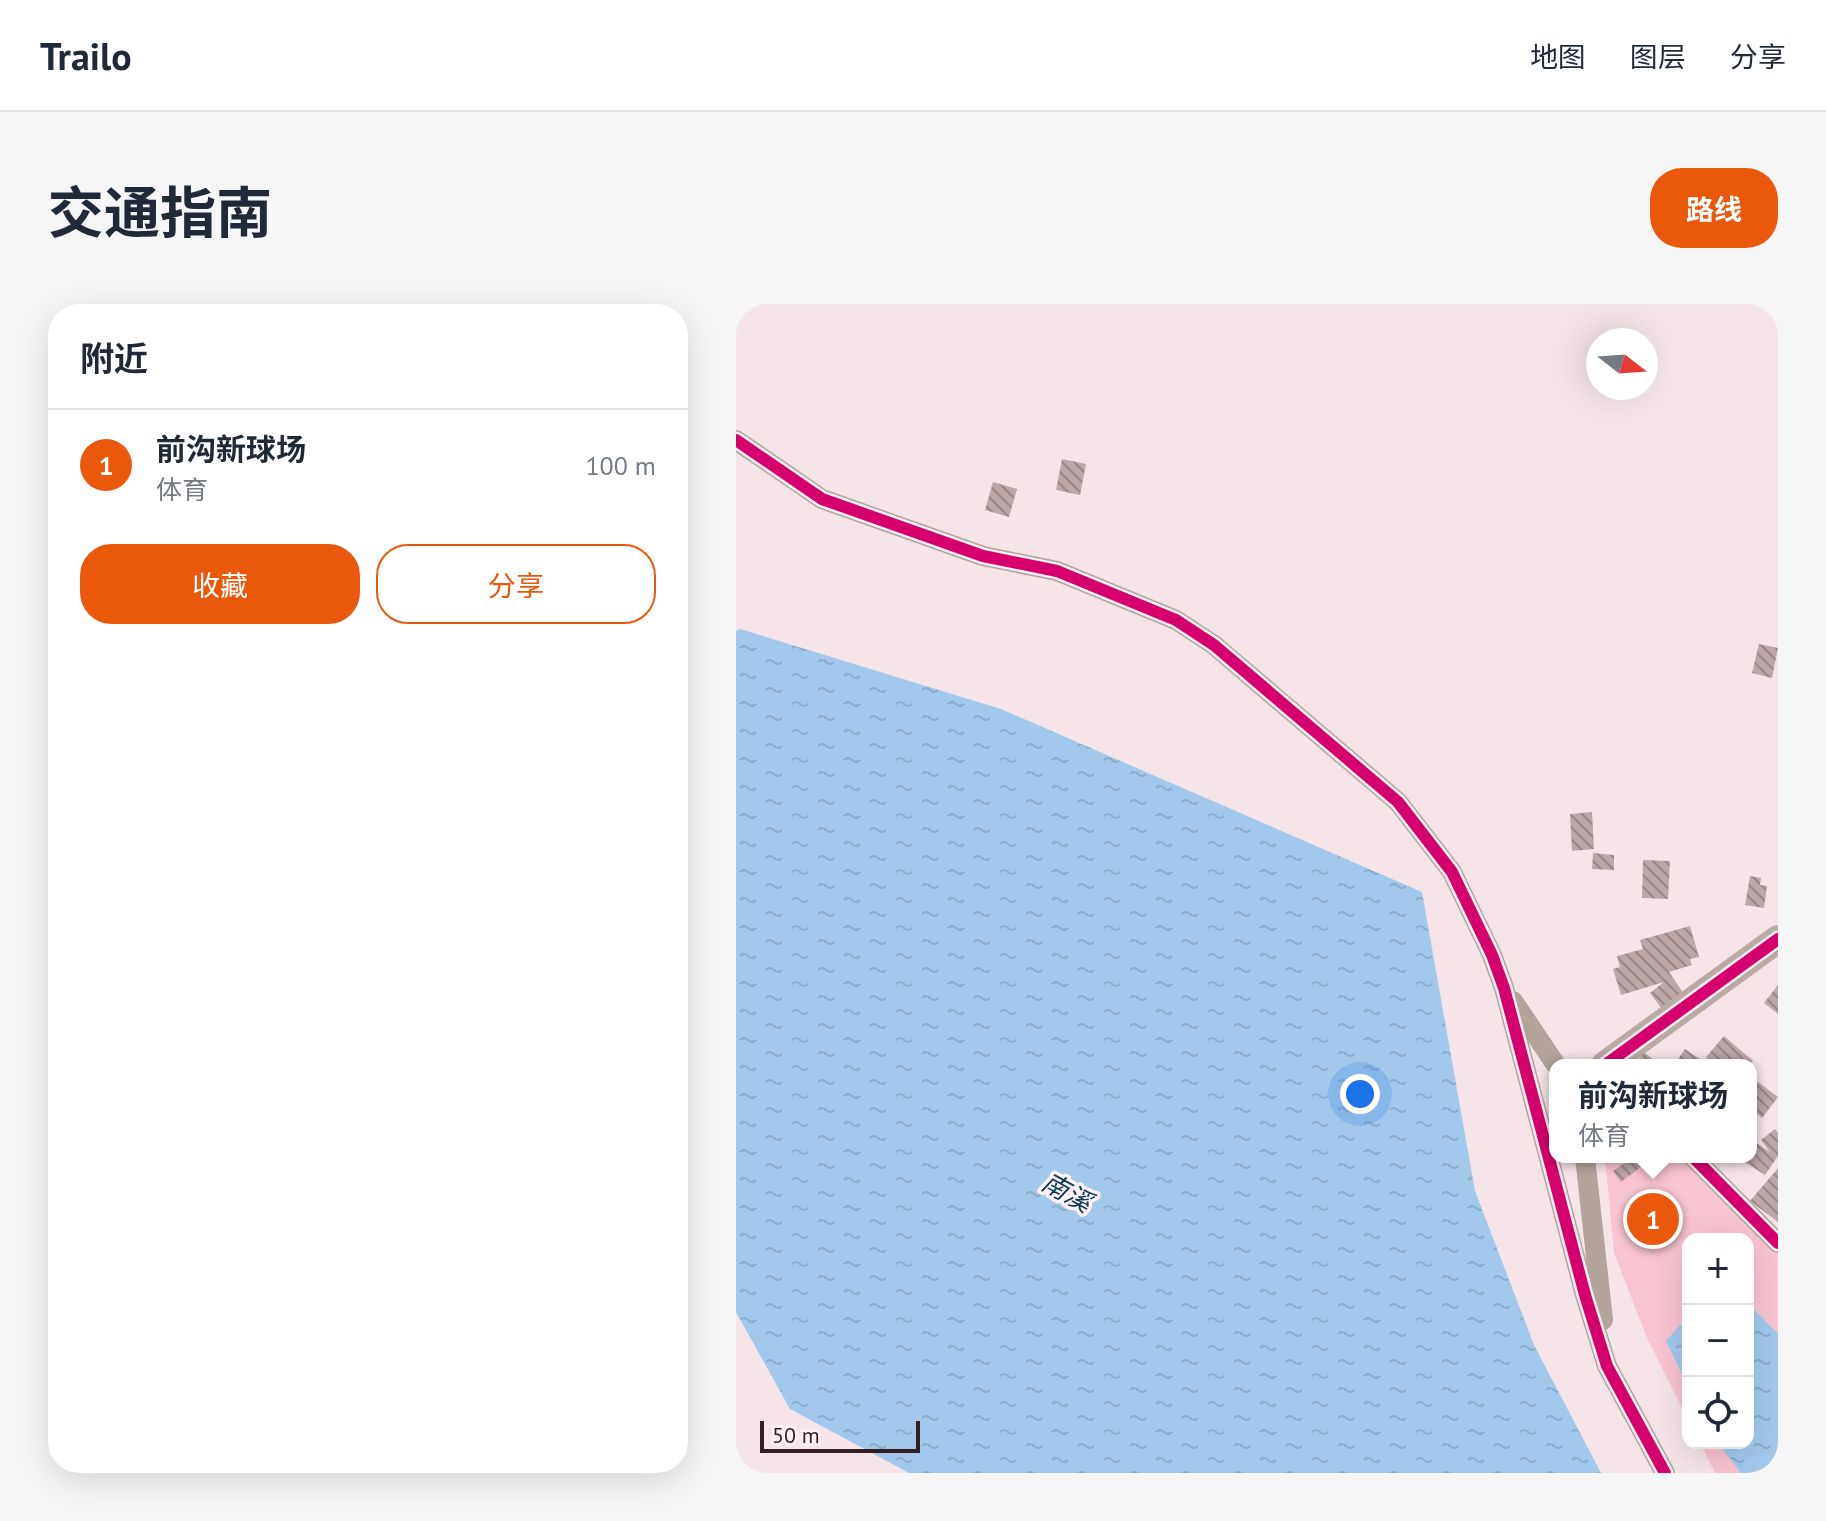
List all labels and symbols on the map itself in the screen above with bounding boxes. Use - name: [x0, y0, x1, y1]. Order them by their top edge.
- north arrow: [1586, 328, 1658, 400]
- your location: [1340, 1074, 1380, 1114]
- water label: 南溪: [1036, 1165, 1100, 1220]
- pin: 1: [1627, 1189, 1679, 1249]
- scale bar: [760, 1417, 920, 1453]

